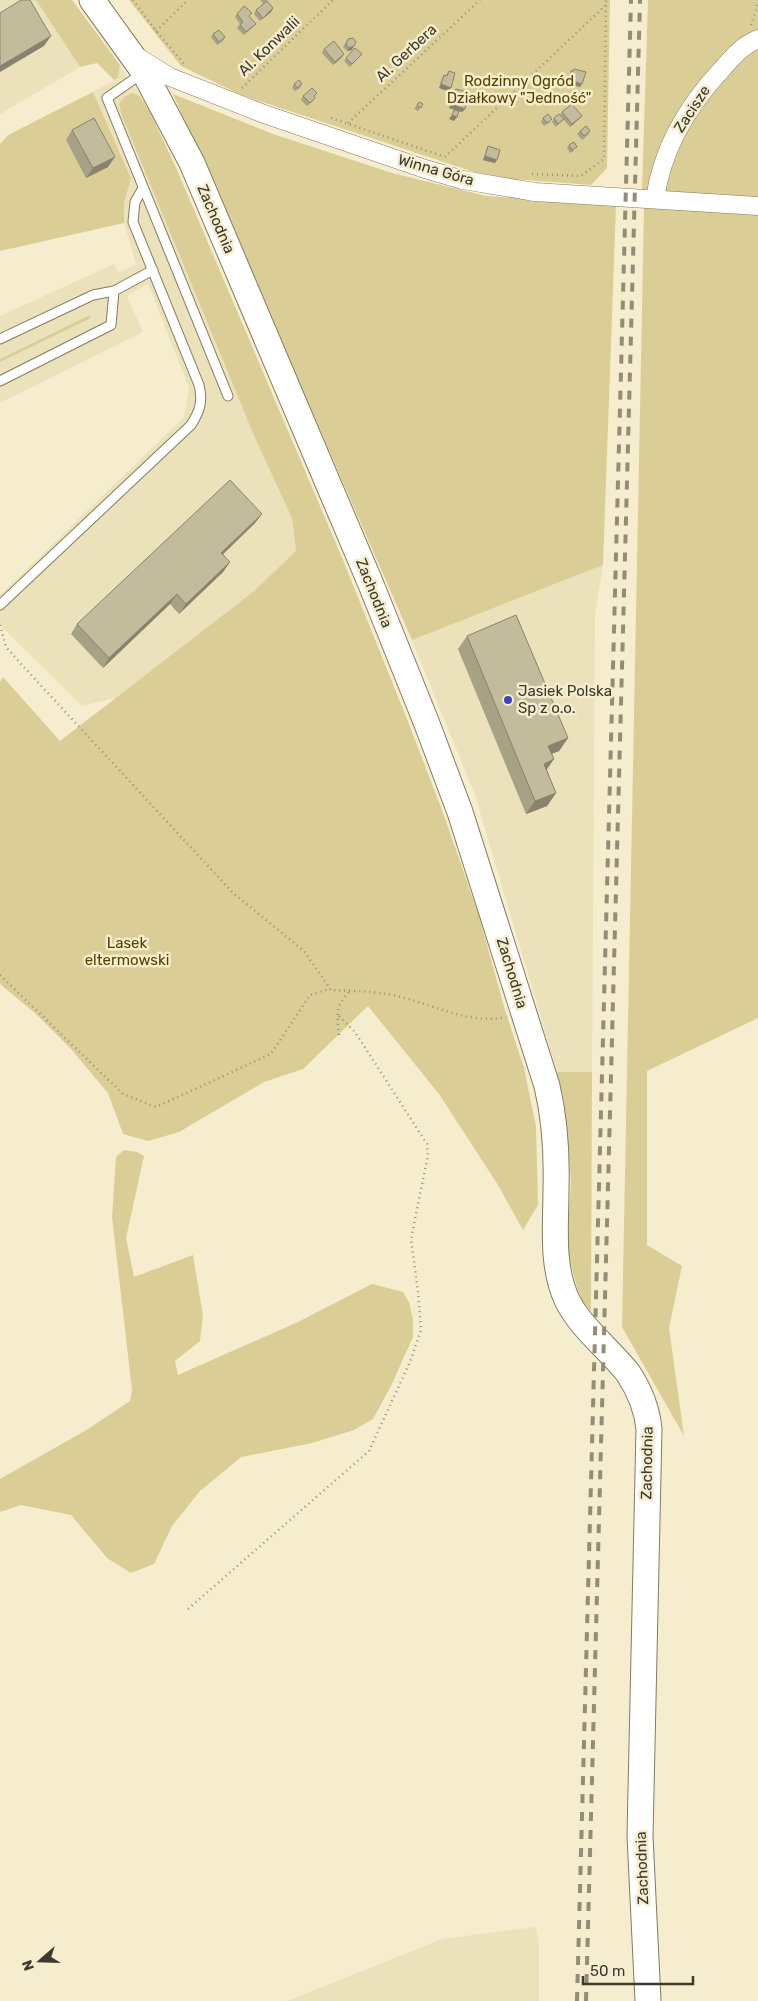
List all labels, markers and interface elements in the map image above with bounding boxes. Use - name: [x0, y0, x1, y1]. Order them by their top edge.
- street label: Al. Konwalii: [235, 12, 303, 80]
- street label: Al. Gerbera: [372, 20, 440, 86]
- park label: Rodzinny Ogród Działkowy "Jedność": [447, 72, 591, 107]
- street label: Zacisze: [670, 82, 714, 136]
- street label: Winna Góra: [396, 151, 476, 189]
- street label: Zachodnia: [193, 182, 239, 256]
- street label: Zachodnia: [352, 556, 396, 630]
- place label: Jasiek Polska Sp z o.o.: [518, 682, 612, 717]
- marker: Jasiek Polska Sp z o.o.: [502, 694, 514, 706]
- park label: Lasek eltermowski: [85, 934, 169, 969]
- street label: Zachodnia: [493, 935, 531, 1011]
- street label: Zachodnia: [637, 1426, 657, 1500]
- street label: Zachodnia: [632, 1831, 652, 1905]
- north arrow: [15, 1936, 65, 1986]
- scale bar: [583, 1954, 693, 1986]
- text: N: [19, 1958, 38, 1973]
- text: 50 m: [590, 1962, 625, 1980]

